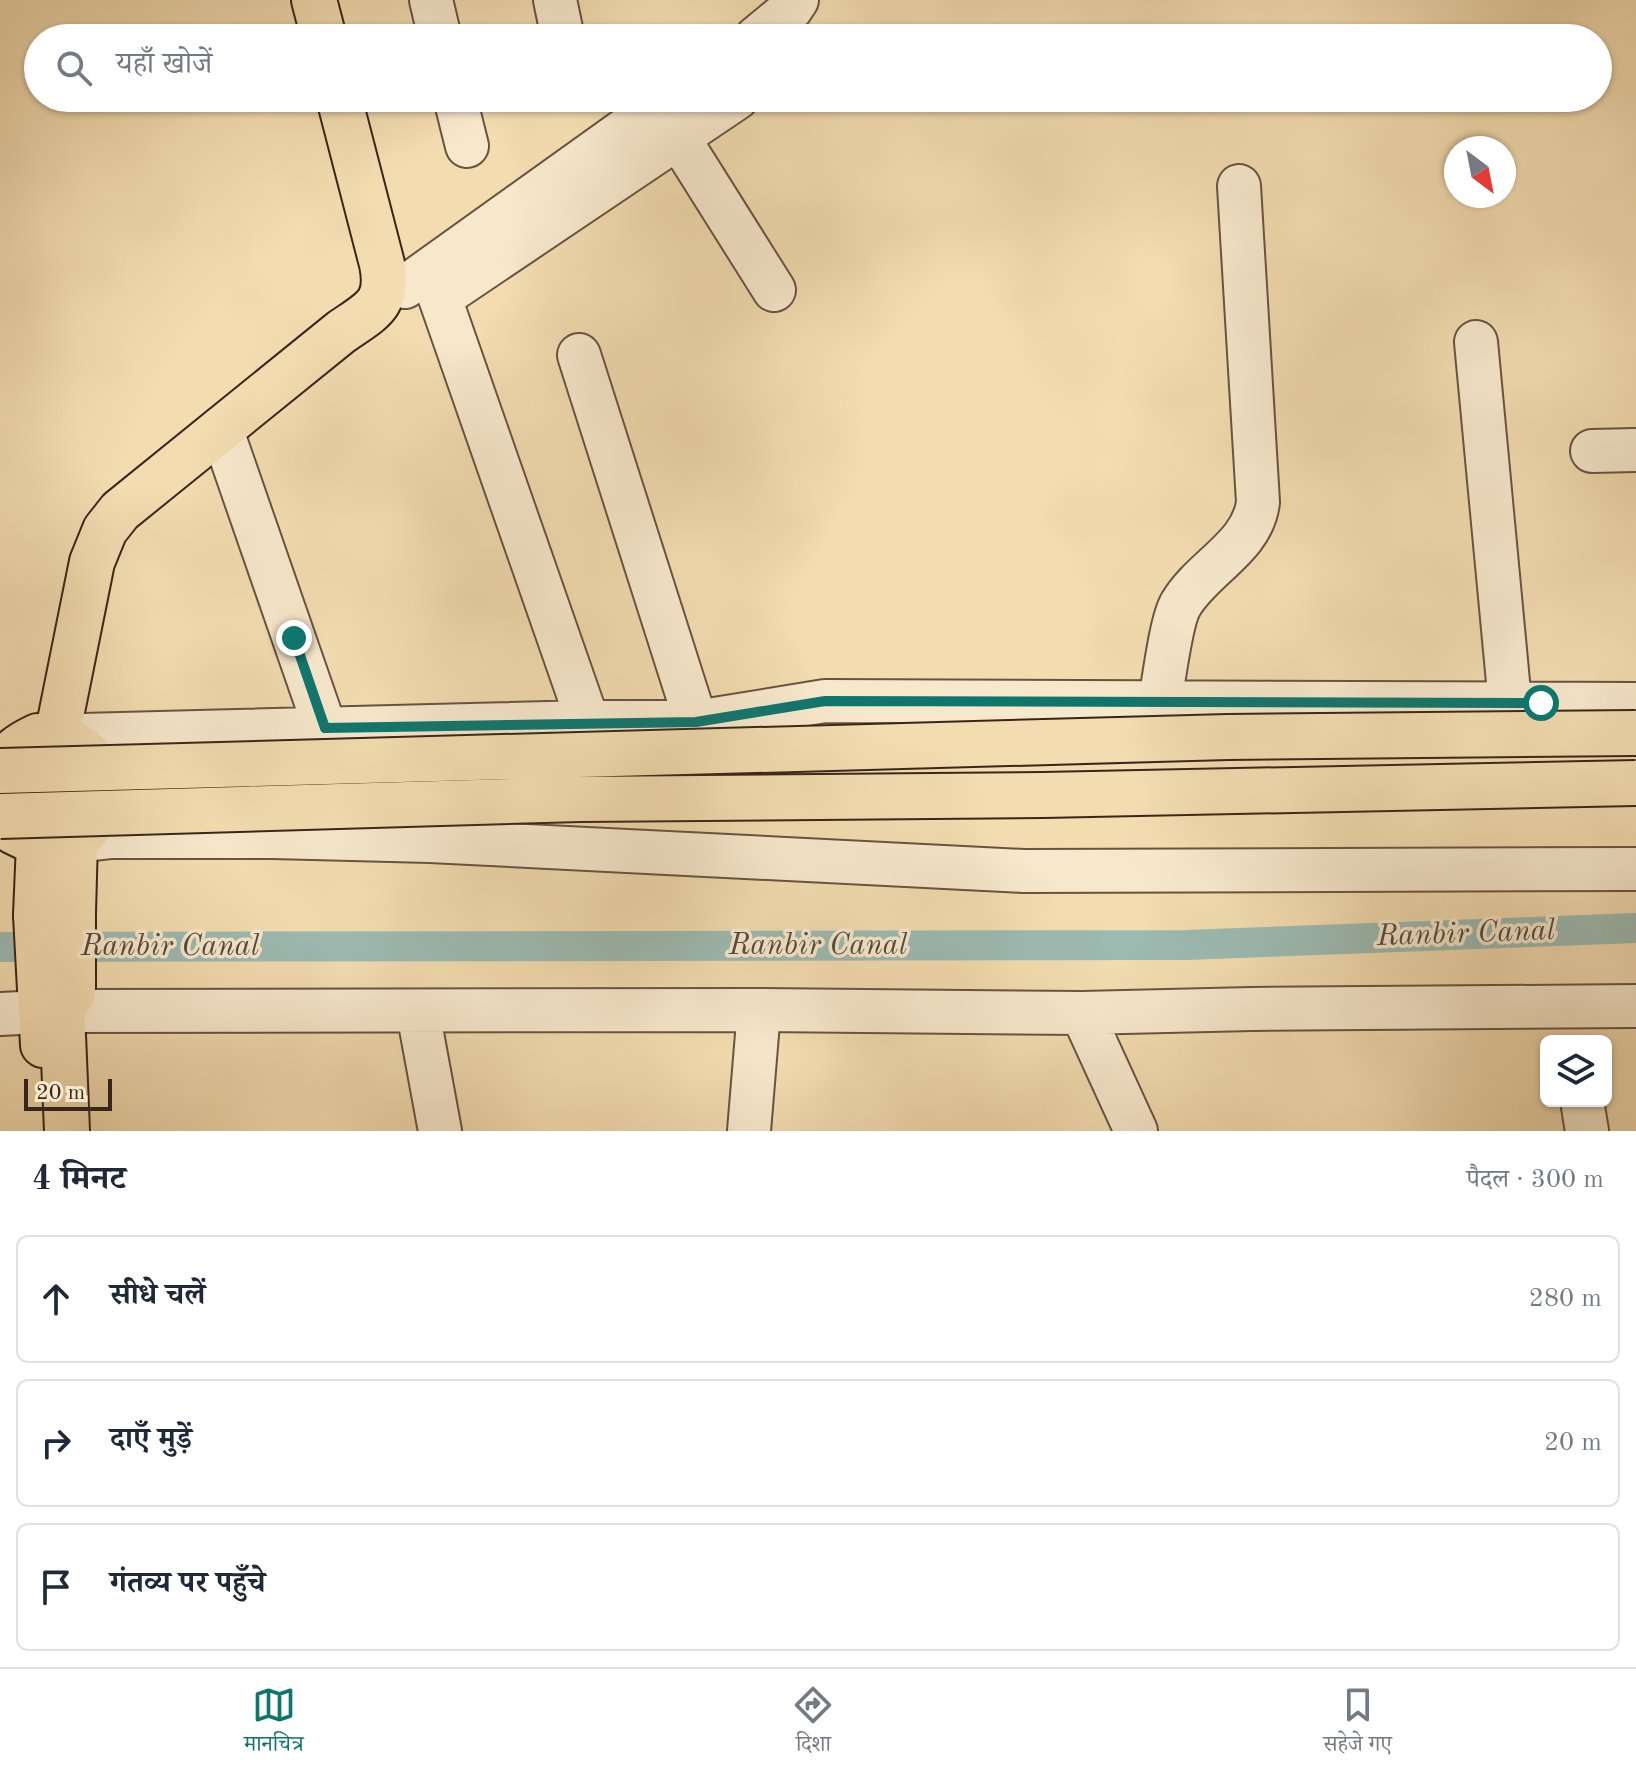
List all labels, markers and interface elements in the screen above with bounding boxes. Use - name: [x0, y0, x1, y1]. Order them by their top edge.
- search box: [24, 24, 1612, 112]
- icon: search: [52, 46, 96, 90]
- text: यहाँ खोजें: [116, 50, 212, 80]
- north arrow: [1444, 136, 1516, 208]
- route end: [276, 620, 312, 656]
- route start: [1523, 685, 1559, 721]
- water label: Ranbir Canal: [1375, 916, 1556, 952]
- water label: Ranbir Canal: [728, 931, 908, 961]
- water label: Ranbir Canal: [80, 932, 260, 962]
- map controls: [1540, 1035, 1612, 1107]
- button: layers: [1540, 1035, 1612, 1107]
- scale bar: [24, 1075, 112, 1111]
- text: 20 m: [36, 1082, 85, 1104]
- text: 4 मिनट: [32, 1163, 126, 1197]
- text: पैदल · 300 m: [1466, 1167, 1604, 1193]
- icon: ahead: [34, 1277, 78, 1321]
- text: सीधे चलें: [110, 1281, 205, 1311]
- text: 280 m: [1529, 1286, 1602, 1312]
- icon: right: [34, 1421, 78, 1465]
- text: दाएँ मुड़ें: [110, 1425, 192, 1455]
- text: 20 m: [1544, 1430, 1602, 1456]
- icon: arrive: [34, 1565, 78, 1609]
- text: गंतव्य पर पहुँचे: [110, 1569, 266, 1599]
- tab: मानचित्र: [244, 1683, 304, 1765]
- tab: दिशा: [791, 1683, 835, 1765]
- tab: सहेजे गए: [1323, 1683, 1392, 1765]

